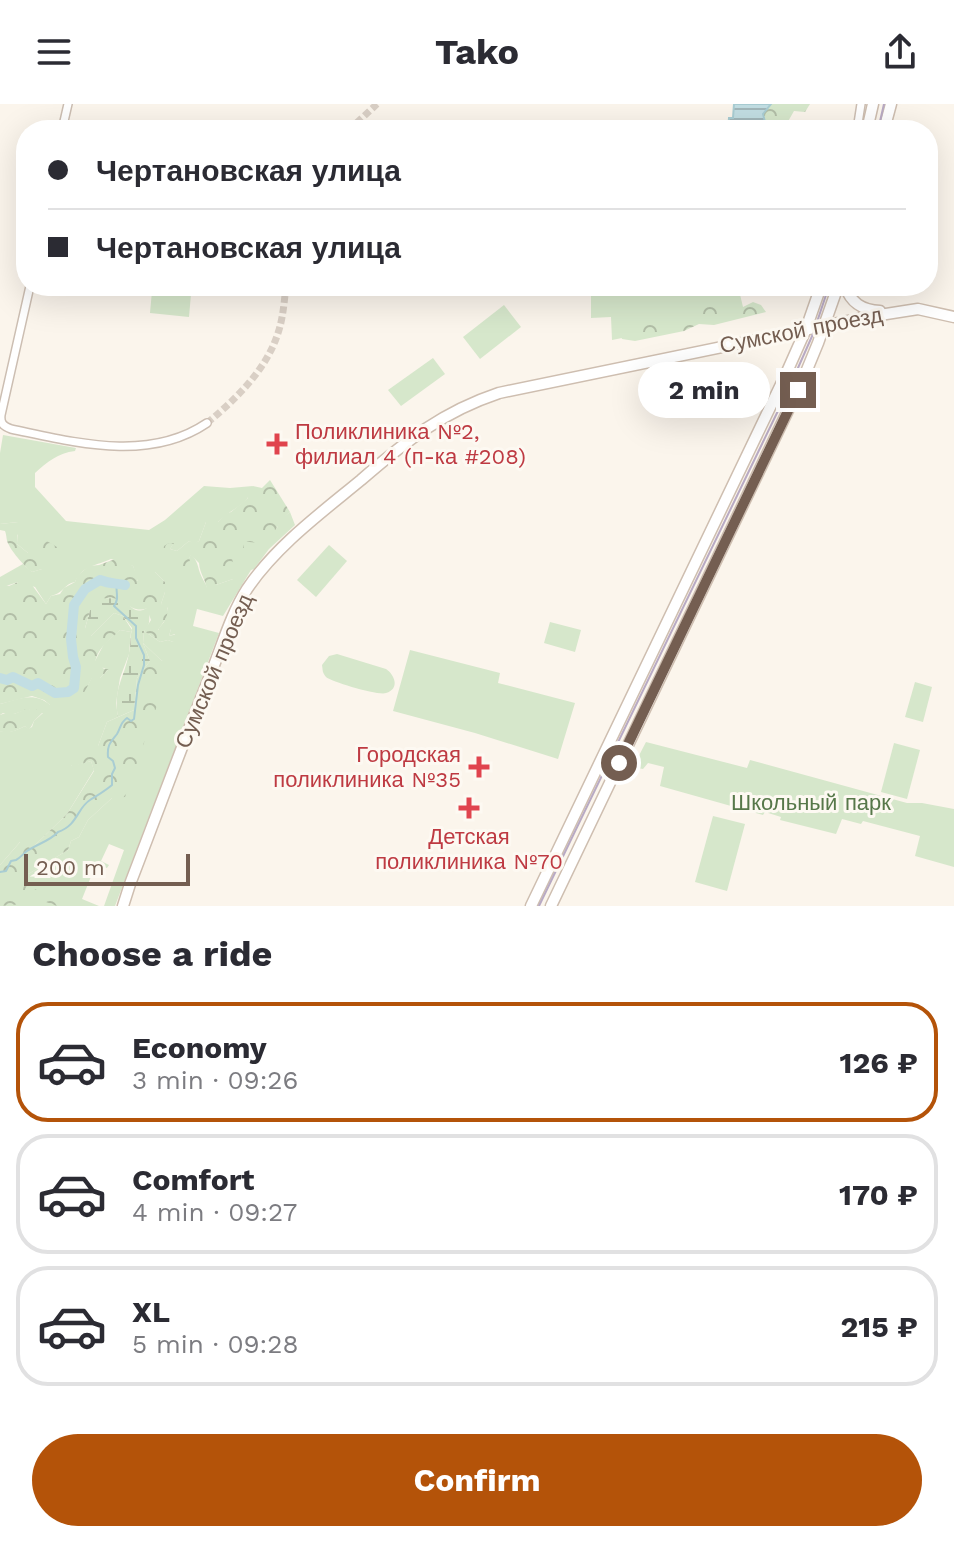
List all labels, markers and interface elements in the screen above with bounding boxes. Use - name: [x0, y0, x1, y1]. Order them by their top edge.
- icon: menu: [32, 30, 76, 74]
- icon: share: [878, 30, 922, 74]
- text: Tako: [435, 31, 519, 73]
- text: Чертановская улица: [96, 153, 401, 188]
- text: Чертановская улица: [96, 230, 401, 265]
- street label: Сумской проезд: [718, 302, 885, 358]
- callout: 2 min: [638, 362, 770, 418]
- route end: [780, 372, 816, 408]
- text: 2 min: [668, 375, 740, 405]
- place label: Поликлиника №2, филиал 4 (п-ка #208): [295, 419, 526, 469]
- marker: Поликлиника №2, филиал 4 (п-ка #208): [266, 433, 288, 455]
- street label: Сумской проезд: [170, 590, 258, 752]
- place label: Городская поликлиника №35: [273, 742, 461, 792]
- route start: [601, 745, 637, 781]
- marker: Городская поликлиника №35: [468, 756, 490, 778]
- park label: Школьный парк: [731, 790, 891, 815]
- marker: Детская поликлиника №70: [458, 797, 480, 819]
- place label: Детская поликлиника №70: [375, 824, 563, 874]
- scale bar: [24, 850, 190, 886]
- text: 200 m: [36, 855, 105, 880]
- text: Choose a ride: [32, 933, 272, 975]
- icon: car: [36, 1026, 108, 1098]
- text: Economy: [132, 1030, 267, 1065]
- text: 126 ₽: [839, 1045, 918, 1080]
- text: 3 min · 09:26: [132, 1065, 298, 1095]
- icon: car: [36, 1158, 108, 1230]
- text: Comfort: [132, 1162, 254, 1197]
- text: 170 ₽: [839, 1177, 918, 1212]
- text: 4 min · 09:27: [132, 1197, 297, 1227]
- icon: car: [36, 1290, 108, 1362]
- text: XL: [132, 1294, 170, 1329]
- text: 215 ₽: [840, 1309, 918, 1344]
- text: 5 min · 09:28: [132, 1329, 298, 1359]
- button: Confirm: [32, 1434, 922, 1526]

